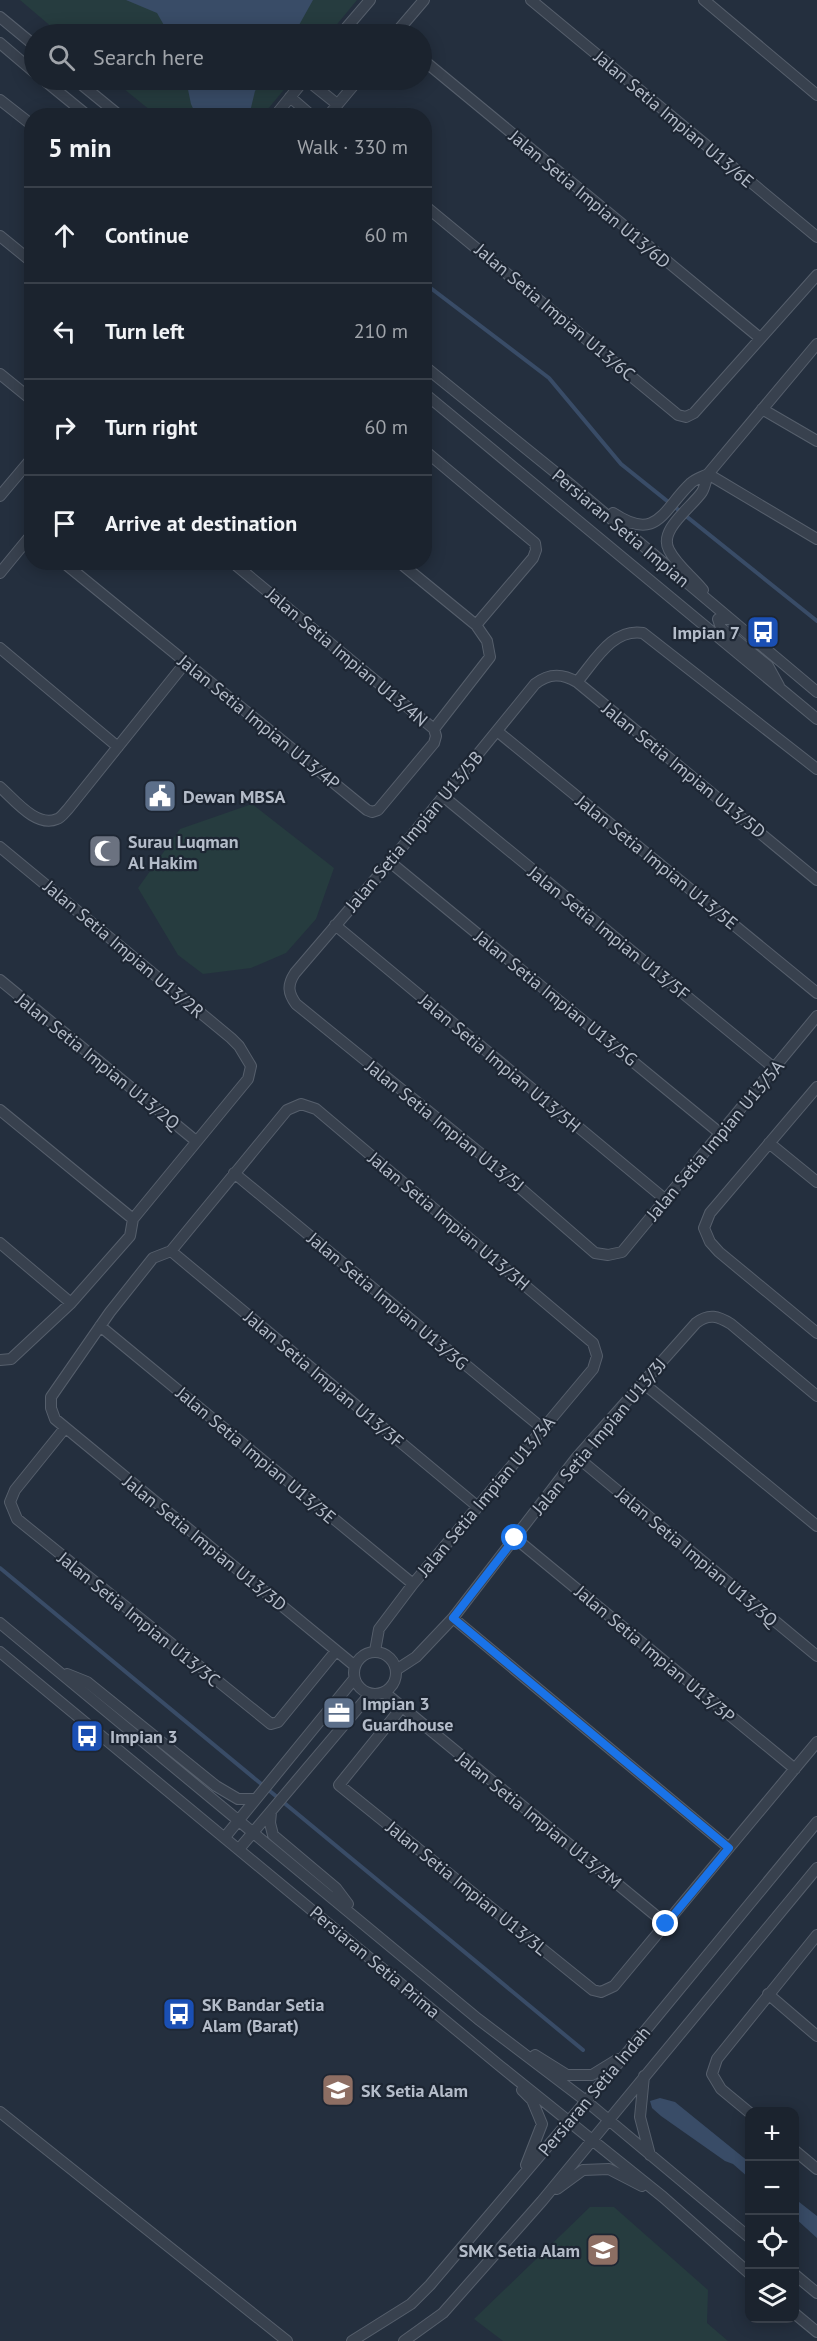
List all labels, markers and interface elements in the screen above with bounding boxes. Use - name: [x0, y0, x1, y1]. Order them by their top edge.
- search box: [24, 24, 432, 90]
- icon: search: [45, 41, 78, 74]
- text: Search here: [93, 43, 204, 71]
- street label: Jalan Setia Impian U13/6E: [589, 45, 759, 193]
- street label: Jalan Setia Impian U13/6D: [504, 124, 675, 273]
- text: 5 min: [48, 131, 111, 164]
- text: Walk · 330 m: [297, 134, 408, 160]
- icon: ahead: [48, 219, 81, 252]
- text: Continue: [105, 221, 189, 249]
- text: 60 m: [365, 222, 408, 248]
- street label: Jalan Setia Impian U13/6C: [469, 238, 640, 386]
- icon: left: [48, 315, 81, 348]
- text: Turn left: [105, 317, 185, 345]
- text: 210 m: [354, 318, 408, 344]
- icon: right: [48, 411, 81, 444]
- text: Turn right: [105, 413, 197, 441]
- text: 60 m: [365, 414, 408, 440]
- street label: Persiaran Setia Impian: [548, 464, 694, 592]
- icon: arrive: [48, 507, 81, 540]
- text: Arrive at destination: [105, 509, 297, 537]
- street label: Jalan Setia Impian U13/4N: [261, 582, 433, 731]
- bus stop icon: Impian 7: [745, 614, 781, 650]
- place label: Impian 7: [672, 621, 740, 644]
- street label: Jalan Setia Impian U13/4P: [173, 649, 345, 794]
- street label: Jalan Setia Impian U13/5D: [597, 696, 770, 843]
- street label: Jalan Setia Impian U13/5B: [339, 746, 488, 917]
- public building icon: Dewan MBSA: [142, 778, 178, 814]
- place label: Dewan MBSA: [183, 785, 286, 808]
- street label: Jalan Setia Impian U13/5E: [571, 789, 743, 934]
- place label: Surau Luqman Al Hakim: [128, 830, 239, 874]
- mosque icon: Surau Luqman Al Hakim: [87, 833, 123, 869]
- street label: Jalan Setia Impian U13/5F: [523, 860, 694, 1005]
- street label: Jalan Setia Impian U13/2R: [38, 874, 209, 1023]
- street label: Jalan Setia Impian U13/5G: [469, 925, 642, 1071]
- street label: Jalan Setia Impian U13/2Q: [11, 987, 185, 1135]
- street label: Jalan Setia Impian U13/5H: [414, 988, 586, 1137]
- street label: Jalan Setia Impian U13/5J: [360, 1054, 529, 1197]
- street label: Jalan Setia Impian U13/5A: [640, 1055, 789, 1226]
- street label: Jalan Setia Impian U13/3H: [363, 1146, 535, 1295]
- street label: Jalan Setia Impian U13/3G: [302, 1226, 473, 1375]
- street label: Jalan Setia Impian U13/3F: [239, 1305, 408, 1452]
- street label: Jalan Setia Impian U13/3J: [526, 1353, 671, 1520]
- street label: Jalan Setia Impian U13/3E: [171, 1381, 341, 1529]
- street label: Jalan Setia Impian U13/3A: [411, 1411, 560, 1582]
- street label: Jalan Setia Impian U13/3D: [118, 1469, 291, 1616]
- street label: Jalan Setia Impian U13/3Q: [611, 1482, 783, 1632]
- route start: [501, 1524, 527, 1550]
- street label: Jalan Setia Impian U13/3C: [52, 1546, 225, 1692]
- street label: Jalan Setia Impian U13/3P: [569, 1580, 740, 1728]
- place label: Impian 3 Guardhouse: [362, 1692, 454, 1736]
- office icon: Impian 3 Guardhouse: [321, 1695, 357, 1731]
- bus stop icon: Impian 3: [69, 1718, 105, 1754]
- place label: Impian 3: [110, 1725, 178, 1748]
- street label: Jalan Setia Impian U13/3M: [451, 1746, 626, 1894]
- street label: Jalan Setia Impian U13/3L: [381, 1815, 552, 1960]
- street label: Persiaran Setia Prima: [305, 1901, 445, 2023]
- route end: [652, 1910, 678, 1936]
- place label: SK Bandar Setia Alam (Barat): [202, 1993, 324, 2037]
- bus stop icon: SK Bandar Setia Alam (Barat): [161, 1996, 197, 2032]
- street label: Persiaran Setia Indah: [533, 2021, 655, 2161]
- school or university icon: SK Setia Alam: [320, 2072, 356, 2108]
- place label: SK Setia Alam: [361, 2079, 468, 2102]
- map controls: [745, 2107, 799, 2323]
- button: +: [745, 2107, 799, 2161]
- button: −: [745, 2161, 799, 2215]
- button: locate: [745, 2215, 799, 2269]
- school or university icon: SMK Setia Alam: [585, 2232, 621, 2268]
- place label: SMK Setia Alam: [459, 2239, 580, 2262]
- button: layers: [745, 2269, 799, 2323]

